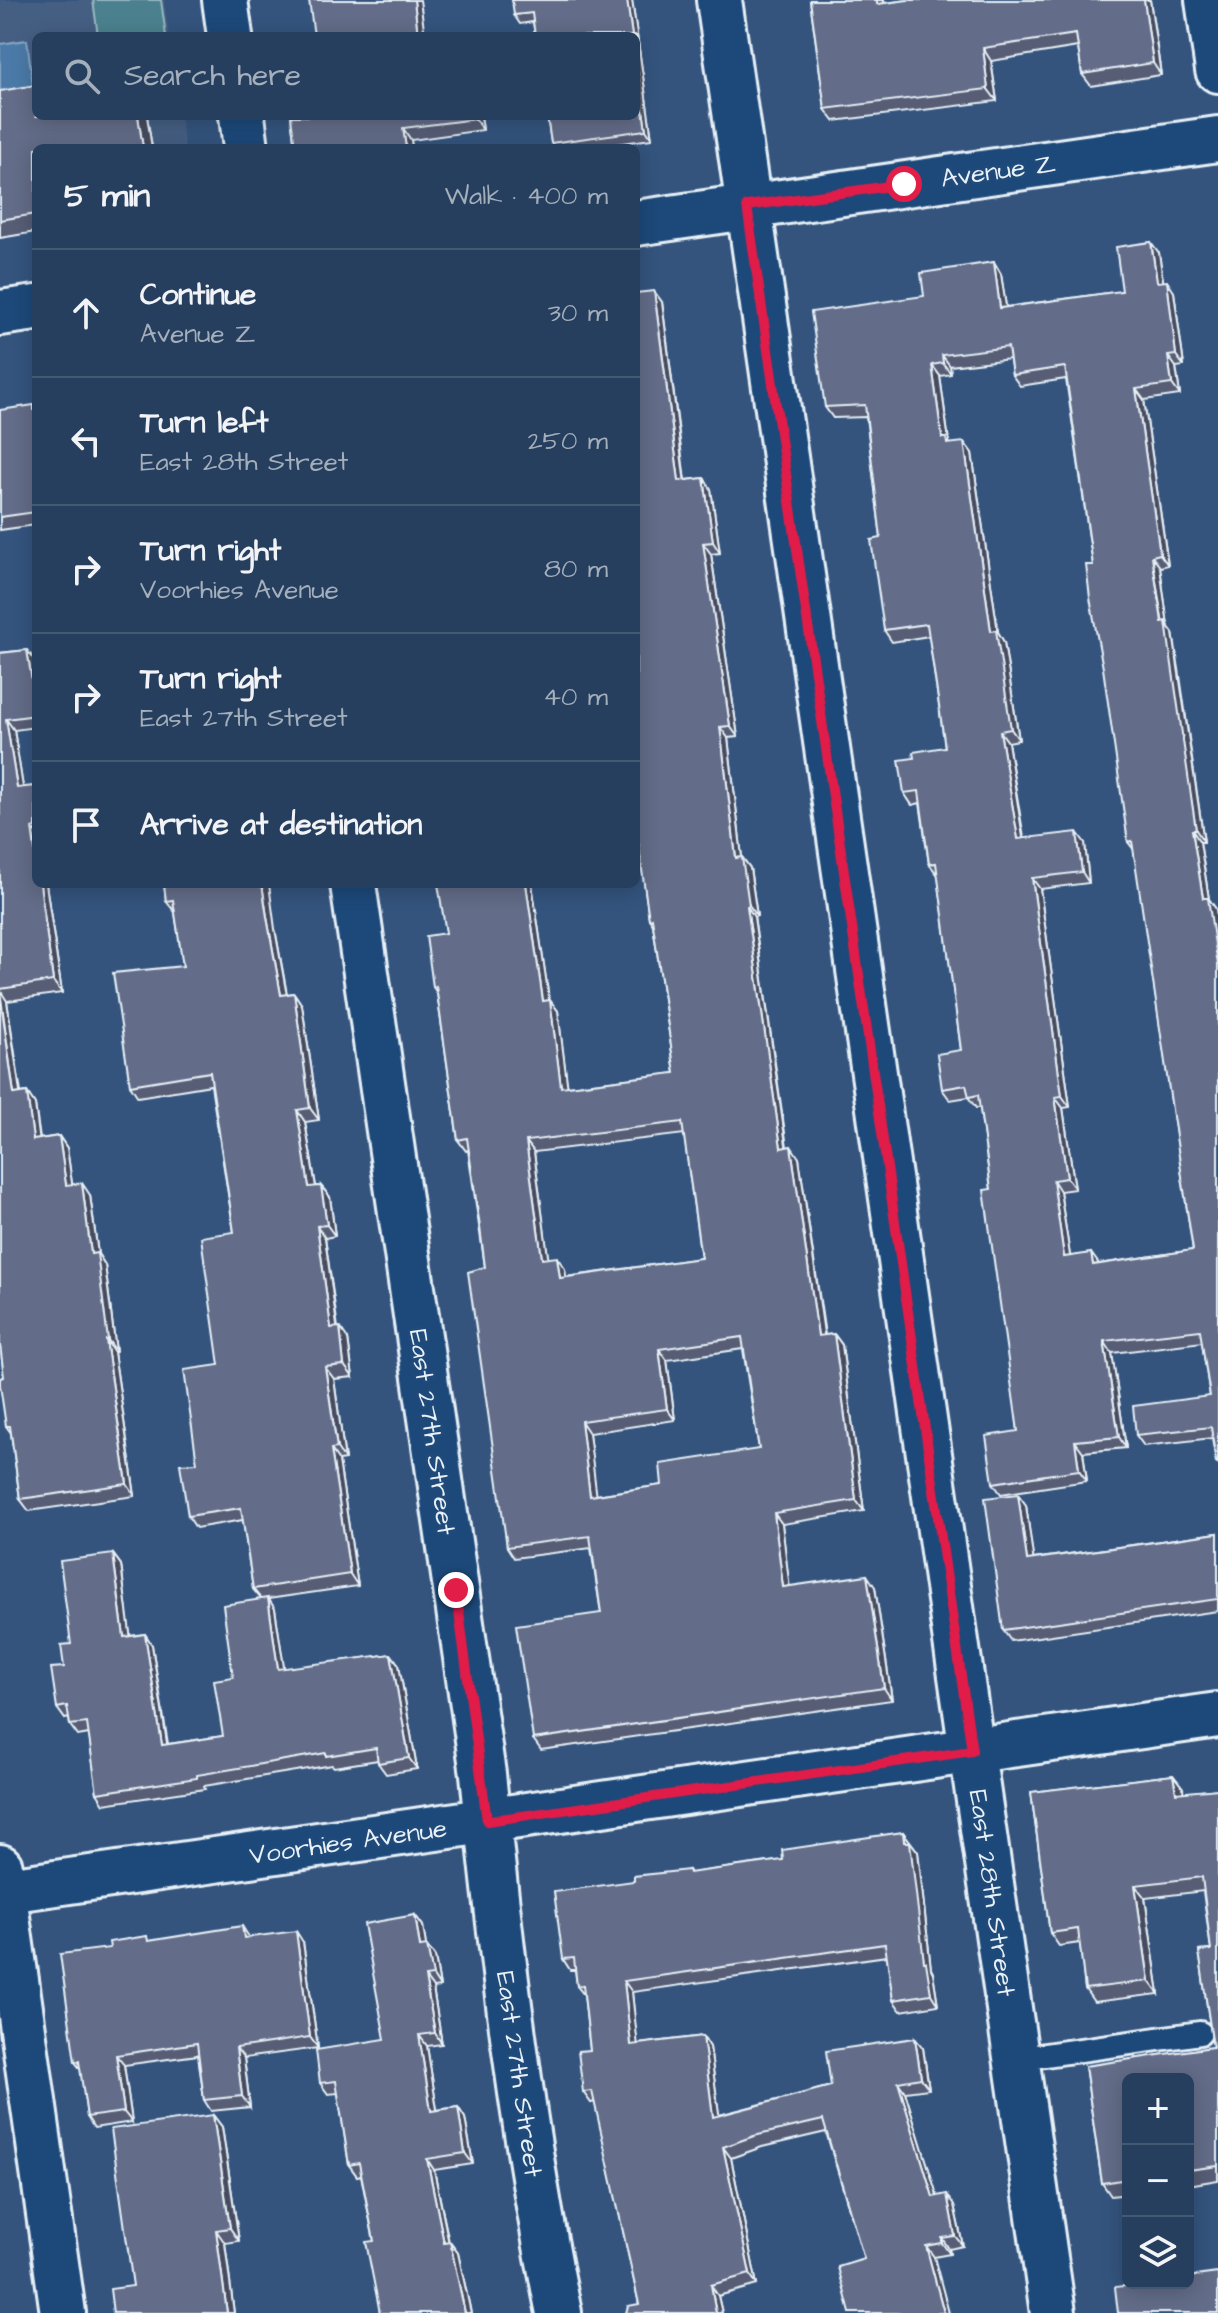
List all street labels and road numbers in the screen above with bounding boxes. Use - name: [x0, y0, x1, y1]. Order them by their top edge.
- street label: Avenue Z: [939, 145, 1058, 197]
- street label: East 27th Street: [400, 1327, 464, 1538]
- street label: East 28th Street: [960, 1787, 1024, 1999]
- street label: Voorhies Avenue: [247, 1810, 449, 1874]
- street label: East 27th Street: [487, 1969, 551, 2180]

